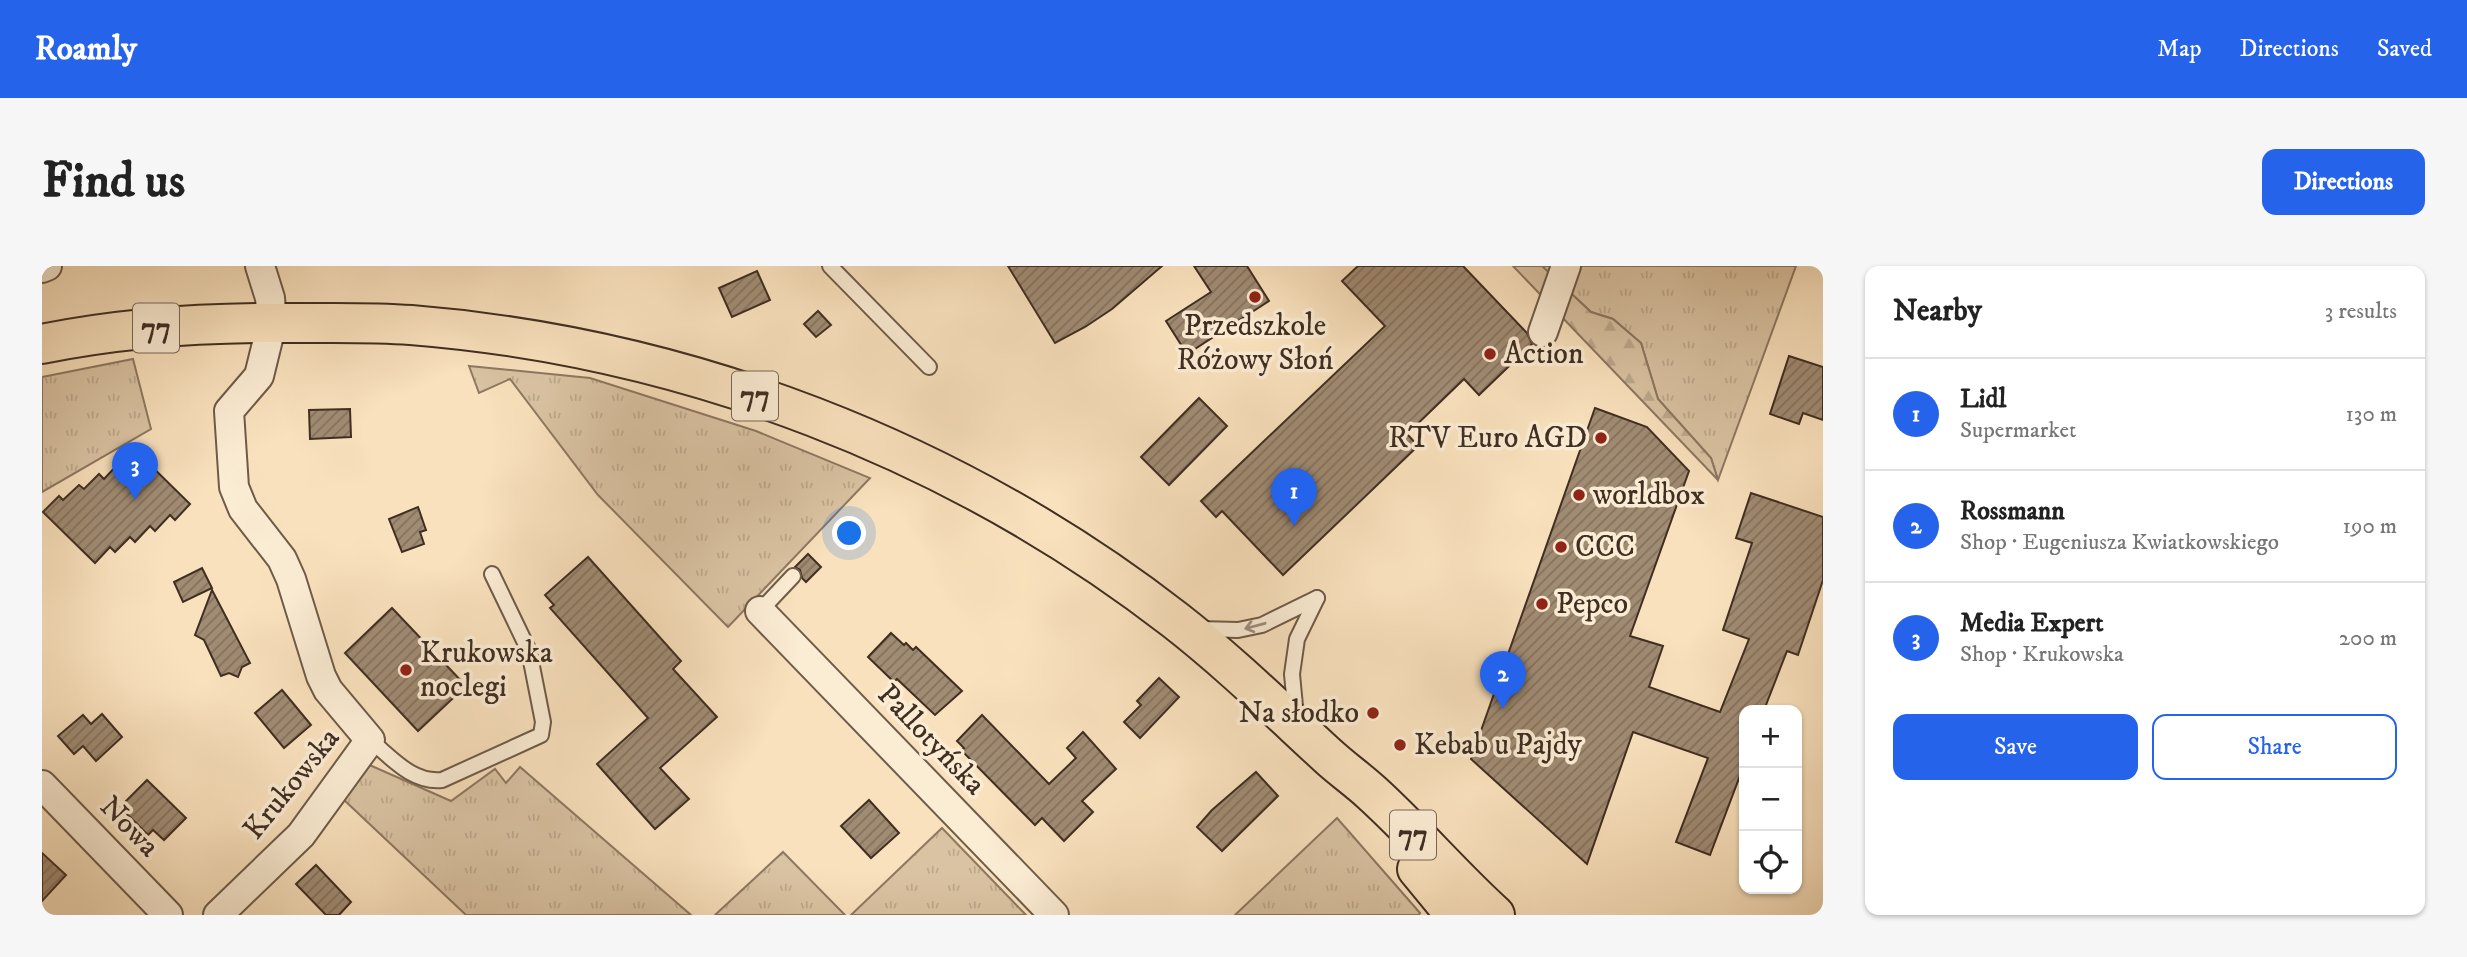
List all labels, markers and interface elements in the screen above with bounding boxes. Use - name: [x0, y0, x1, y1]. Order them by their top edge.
- text: Roamly: [35, 29, 137, 70]
- text: Map: [2157, 34, 2202, 64]
- text: Directions: [2240, 34, 2339, 64]
- text: Saved: [2377, 34, 2432, 64]
- button: Directions: [2262, 149, 2425, 215]
- text: Find us: [42, 151, 185, 213]
- marker: Przedszkole Różowy Słoń: [1247, 289, 1263, 305]
- text: Nearby: [1893, 293, 1982, 330]
- text: 3 results: [2325, 297, 2397, 326]
- road number: 77: [133, 304, 179, 352]
- place label: Przedszkole Różowy Słoń: [1177, 308, 1334, 379]
- place label: Action: [1504, 336, 1584, 373]
- marker: Action: [1482, 346, 1498, 362]
- road number: 77: [732, 372, 778, 420]
- text: Lidl: [1960, 383, 2006, 416]
- text: 1: [1912, 400, 1920, 429]
- text: 130 m: [2345, 400, 2397, 429]
- text: Supermarket: [1960, 416, 2076, 445]
- place label: RTV Euro AGD: [1388, 420, 1587, 457]
- marker: RTV Euro AGD: [1593, 430, 1609, 446]
- pin: 3: [112, 442, 158, 500]
- pin: 1: [1271, 468, 1317, 526]
- place label: worldbox: [1592, 477, 1705, 514]
- marker: worldbox: [1571, 487, 1587, 503]
- text: Rossmann: [1960, 495, 2065, 528]
- text: 2: [1910, 512, 1922, 541]
- text: 190 m: [2343, 512, 2397, 541]
- your location: [832, 516, 866, 550]
- text: Shop · Eugeniusza Kwiatkowskiego: [1960, 528, 2279, 557]
- place label: CCC: [1575, 529, 1635, 566]
- marker: CCC: [1553, 539, 1569, 555]
- place label: Pepco: [1556, 586, 1628, 623]
- marker: Pepco: [1534, 596, 1550, 612]
- text: Media Expert: [1960, 607, 2103, 640]
- one-way arrow: [1244, 620, 1267, 633]
- text: 3: [1912, 624, 1920, 653]
- text: 200 m: [2339, 624, 2397, 653]
- place label: Krukowska noclegi: [420, 635, 553, 706]
- text: Shop · Krukowska: [1960, 640, 2124, 669]
- pin: 2: [1480, 651, 1526, 709]
- marker: Krukowska noclegi: [398, 662, 414, 678]
- street label: Pallotyńska: [869, 677, 993, 803]
- place label: Na słodko: [1238, 695, 1359, 732]
- marker: Na słodko: [1365, 705, 1381, 721]
- map controls: [1739, 705, 1802, 894]
- button: +: [1739, 705, 1802, 768]
- button: Save: [1893, 714, 2138, 780]
- button: Share: [2152, 714, 2397, 780]
- street label: Krukowska: [236, 721, 348, 847]
- place label: Kebab u Pajdy: [1414, 727, 1583, 764]
- marker: Kebab u Pajdy: [1392, 737, 1408, 753]
- button: −: [1739, 768, 1802, 831]
- street label: Nowa: [91, 789, 167, 865]
- road number: 77: [1390, 810, 1436, 860]
- button: locate: [1739, 831, 1802, 894]

